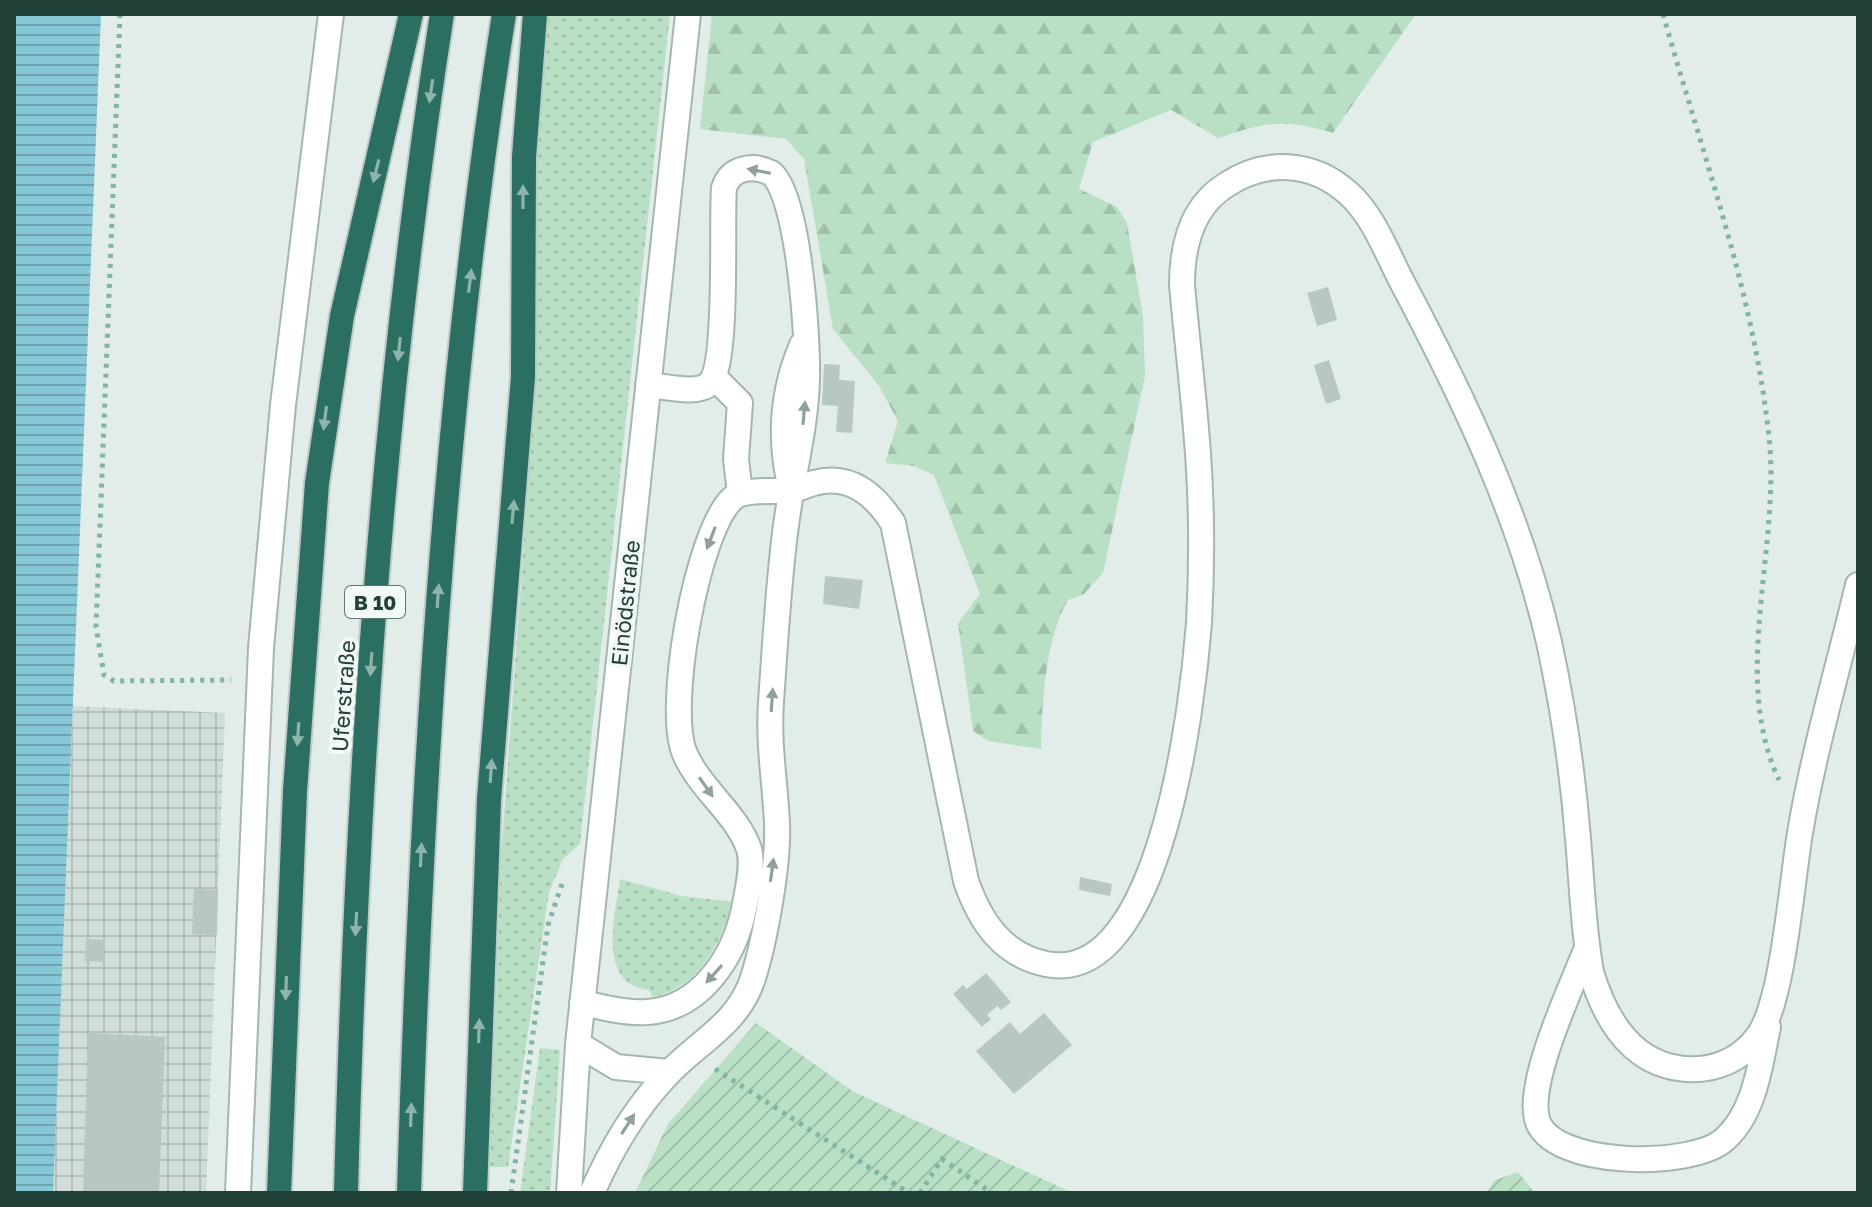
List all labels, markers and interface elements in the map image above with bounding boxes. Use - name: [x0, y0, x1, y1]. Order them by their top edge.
- one-way arrow: [424, 79, 437, 104]
- one-way arrow: [369, 158, 381, 183]
- one-way arrow: [746, 164, 771, 177]
- one-way arrow: [517, 184, 530, 209]
- one-way arrow: [464, 269, 477, 294]
- one-way arrow: [392, 337, 405, 362]
- one-way arrow: [797, 400, 810, 425]
- one-way arrow: [318, 406, 331, 431]
- one-way arrow: [507, 499, 520, 524]
- one-way arrow: [704, 526, 717, 550]
- street label: Einödstraße: [605, 539, 645, 667]
- one-way arrow: [432, 583, 445, 608]
- road number: B 10: [345, 586, 405, 618]
- street label: Uferstraße: [326, 639, 360, 753]
- one-way arrow: [364, 652, 377, 677]
- one-way arrow: [766, 687, 779, 712]
- one-way arrow: [291, 722, 304, 747]
- one-way arrow: [485, 758, 498, 783]
- one-way arrow: [698, 776, 714, 798]
- one-way arrow: [415, 842, 428, 867]
- one-way arrow: [766, 857, 779, 882]
- one-way arrow: [349, 911, 362, 937]
- one-way arrow: [705, 964, 723, 984]
- one-way arrow: [279, 976, 292, 1001]
- one-way arrow: [473, 1018, 486, 1043]
- one-way arrow: [405, 1102, 418, 1127]
- one-way arrow: [620, 1113, 635, 1134]

